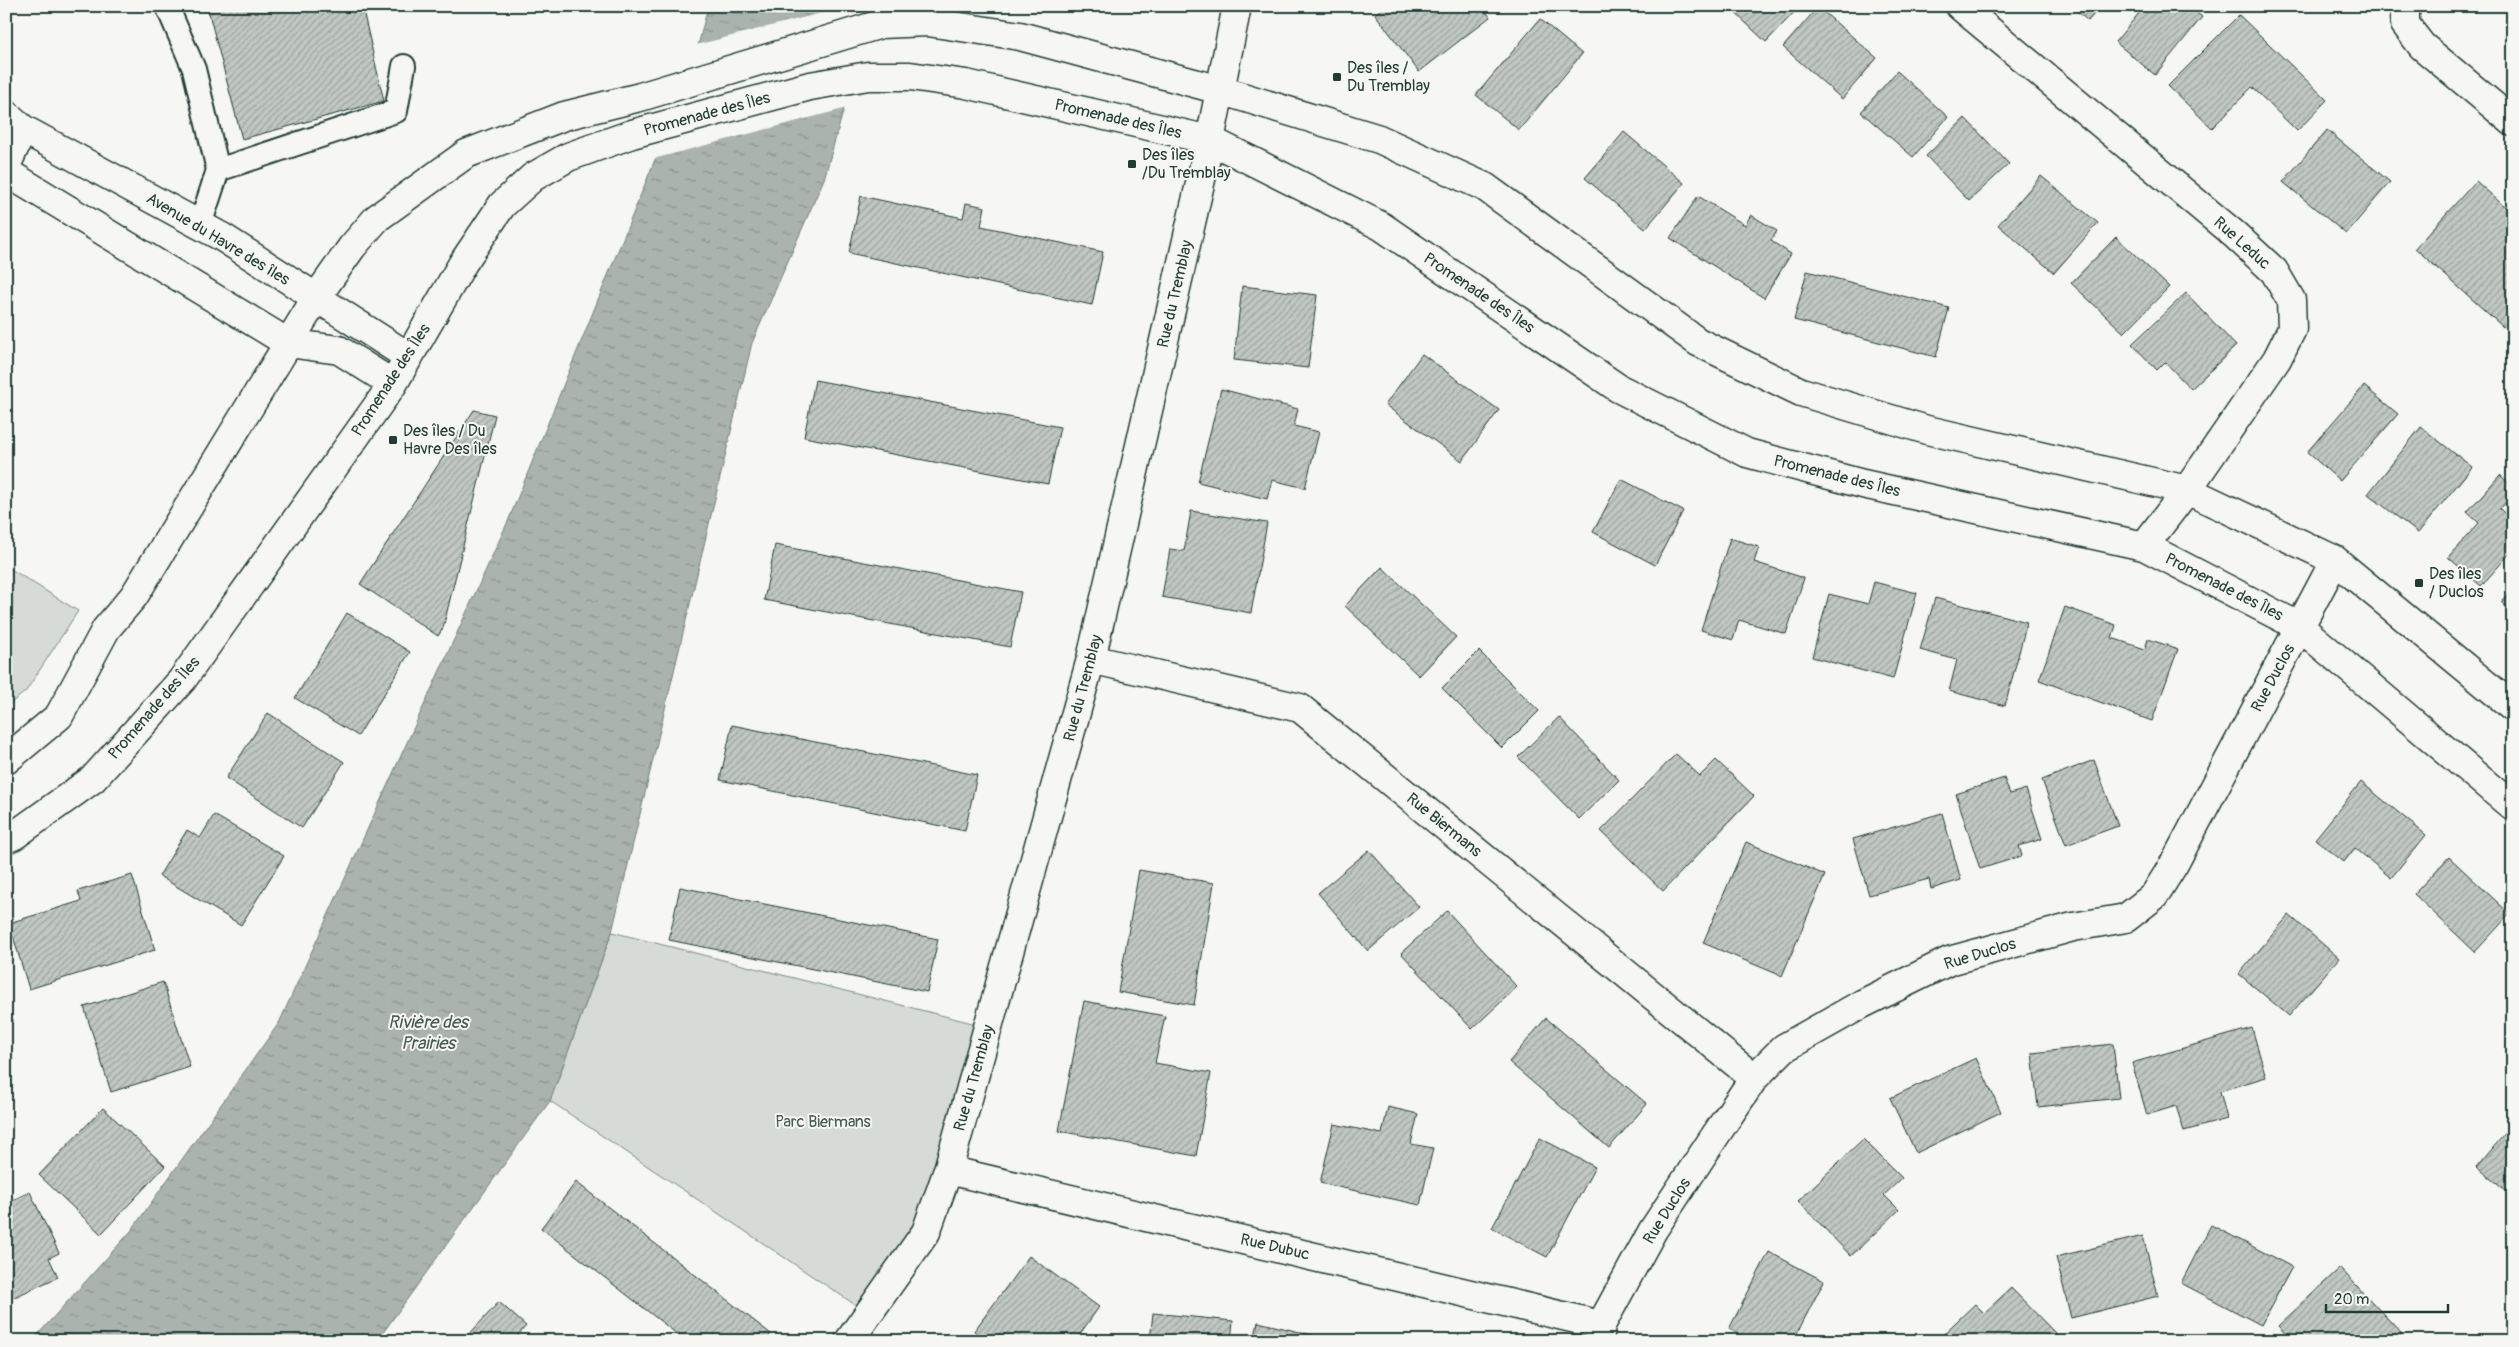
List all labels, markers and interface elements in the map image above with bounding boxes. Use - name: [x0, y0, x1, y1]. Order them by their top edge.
- place label: Des îles / Du Tremblay: [1347, 58, 1430, 96]
- marker: Des îles / Du Tremblay: [1331, 71, 1343, 83]
- street label: Promenade des Îles: [642, 88, 772, 140]
- street label: Promenade des Îles: [1053, 95, 1183, 143]
- place label: Des îles /Du Tremblay: [1142, 145, 1231, 183]
- marker: Des îles /Du Tremblay: [1126, 158, 1138, 170]
- street label: Avenue du Havre des îles: [143, 188, 293, 290]
- street label: Rue Leduc: [2209, 212, 2275, 274]
- street label: Rue du Tremblay: [1153, 238, 1197, 350]
- street label: Promenade des Îles: [1420, 248, 1538, 338]
- street label: Promenade des Îles: [347, 320, 435, 440]
- place label: Des îles / Du Havre Des îles: [403, 421, 497, 459]
- marker: Des îles / Du Havre Des îles: [387, 434, 399, 446]
- street label: Promenade des Îles: [1772, 451, 1902, 501]
- street label: Promenade des Îles: [2162, 549, 2286, 625]
- place label: Des îles / Duclos: [2429, 564, 2484, 602]
- marker: Des îles / Duclos: [2413, 577, 2425, 589]
- street label: Rue du Tremblay: [1059, 632, 1107, 744]
- street label: Rue Duclos: [2247, 641, 2299, 715]
- street label: Promenade des Îles: [104, 652, 204, 764]
- street label: Rue Biermans: [1402, 789, 1486, 861]
- street label: Rue Duclos: [1942, 934, 2018, 974]
- water label: Rivière des Prairies: [388, 1011, 470, 1055]
- street label: Rue du Tremblay: [949, 1022, 999, 1133]
- park label: Parc Biermans: [775, 1112, 871, 1132]
- street label: Rue Duclos: [1639, 1174, 1695, 1248]
- street label: Rue Dubuc: [1238, 1229, 1312, 1265]
- scale bar: [2326, 1282, 2449, 1314]
- text: 20 m: [2334, 1290, 2369, 1309]

